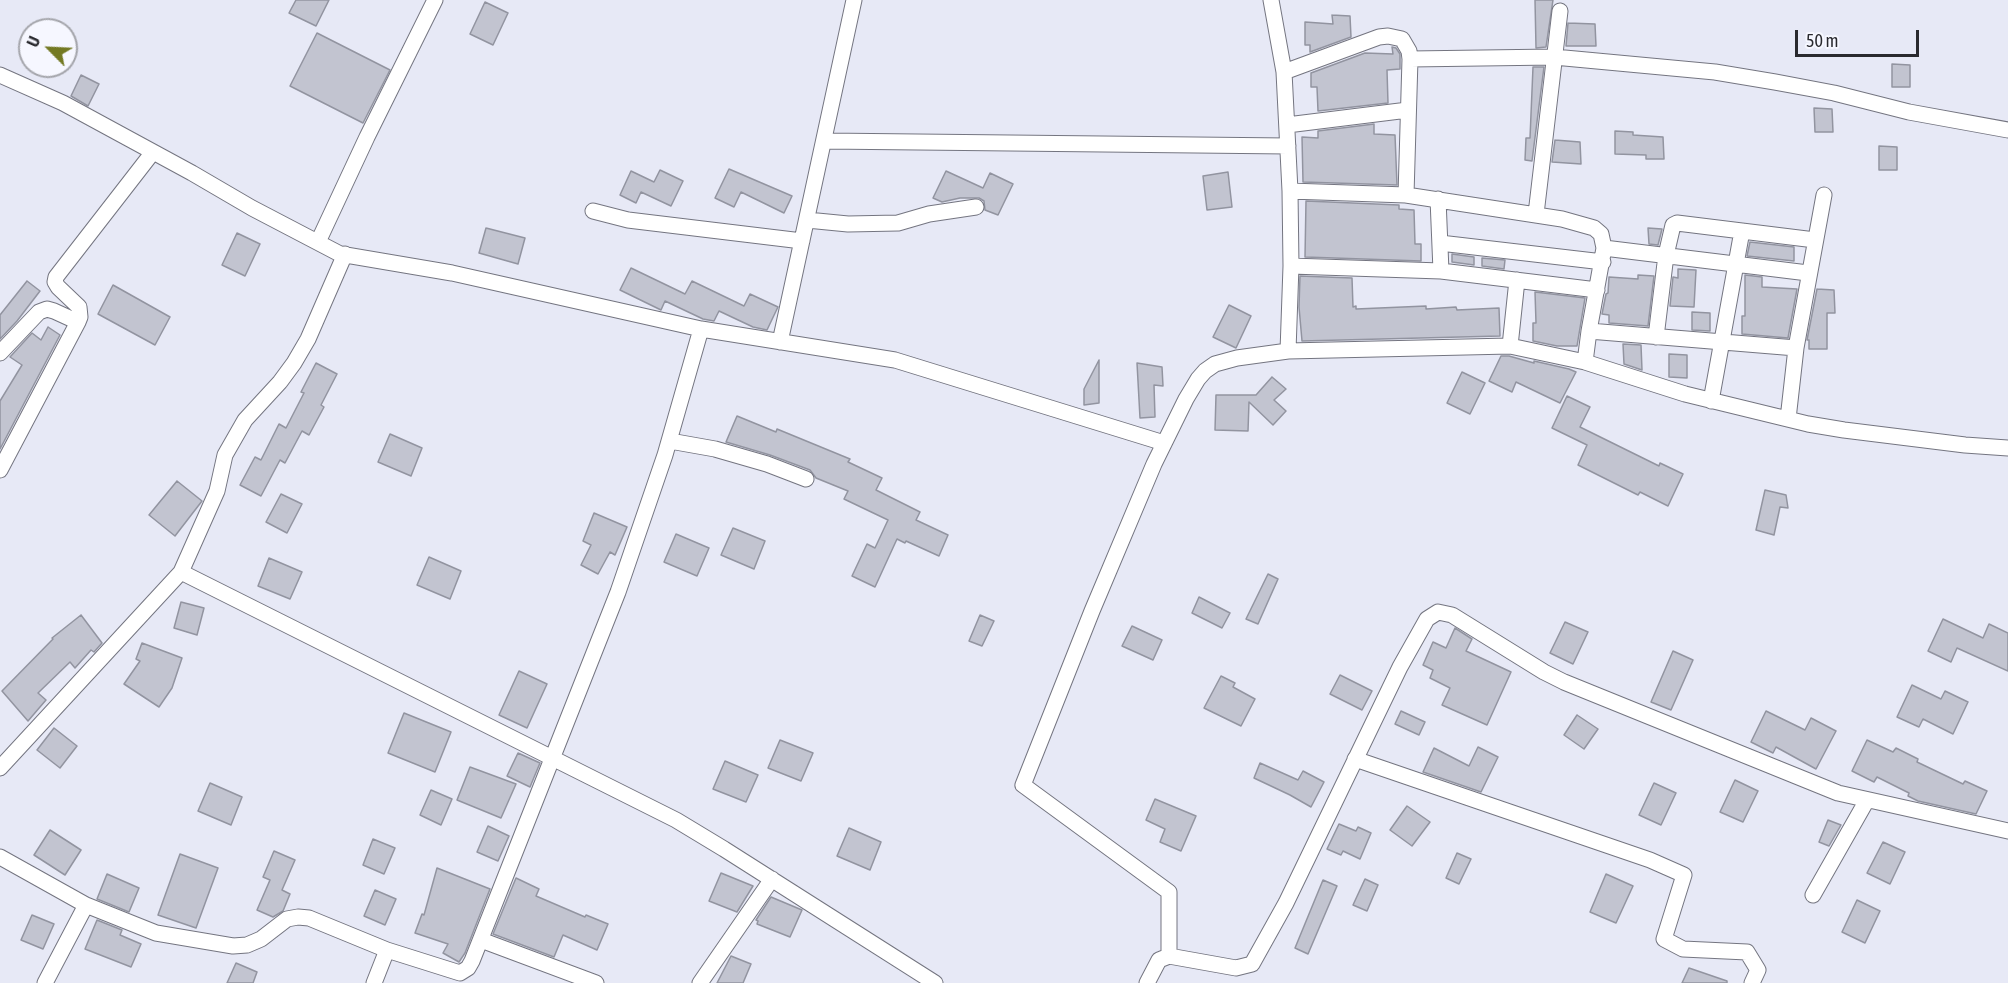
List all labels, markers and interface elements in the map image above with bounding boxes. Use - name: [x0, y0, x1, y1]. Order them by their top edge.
- north arrow: [18, 18, 78, 78]
- scale bar: [1798, 18, 1922, 56]
- text: 50 m: [1806, 30, 1838, 51]
- text: U: [23, 34, 44, 49]

